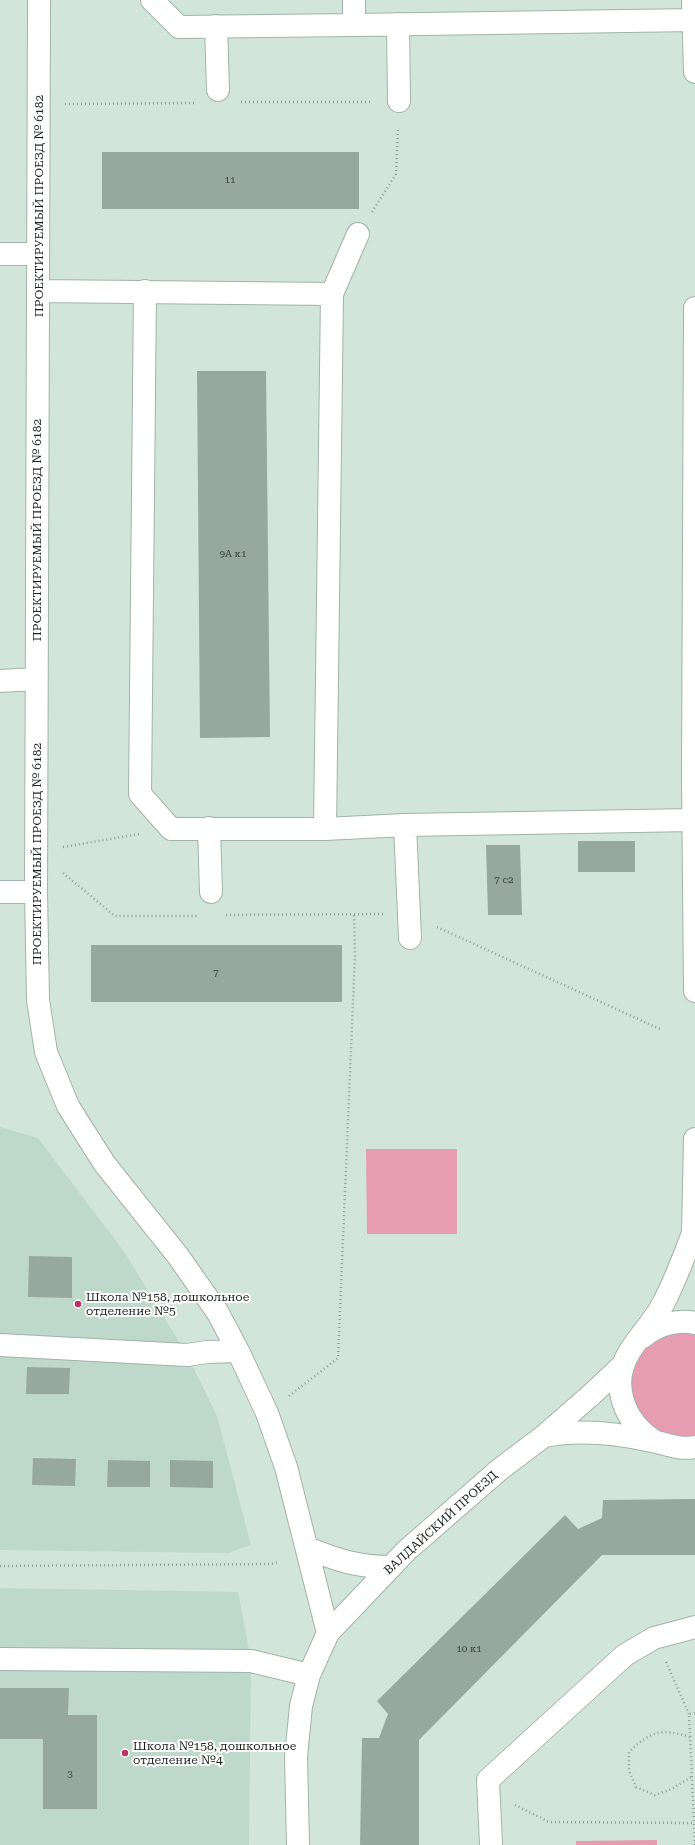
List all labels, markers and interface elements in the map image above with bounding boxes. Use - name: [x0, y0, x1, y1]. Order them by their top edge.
- street label: ПРОЕКТИРУЕМЫЙ ПРОЕЗД № 6182: [32, 95, 46, 317]
- house number: 11: [224, 174, 236, 186]
- street label: ПРОЕКТИРУЕМЫЙ ПРОЕЗД № 6182: [30, 419, 44, 641]
- house number: 9А к1: [219, 548, 247, 560]
- street label: ПРОЕКТИРУЕМЫЙ ПРОЕЗД № 6182: [30, 743, 44, 965]
- house number: 7 с2: [494, 874, 514, 886]
- house number: 7: [213, 967, 219, 979]
- place label: Школа №158, дошкольное отделение №5: [86, 1290, 249, 1318]
- marker: Школа №158, дошкольное отделение №5: [73, 1299, 83, 1309]
- street label: ВАЛДАЙСКИЙ ПРОЕЗД: [381, 1468, 501, 1578]
- house number: 10 к1: [456, 1643, 482, 1655]
- place label: Школа №158, дошкольное отделение №4: [133, 1739, 296, 1767]
- marker: Школа №158, дошкольное отделение №4: [120, 1748, 130, 1758]
- house number: 3: [67, 1768, 73, 1780]

